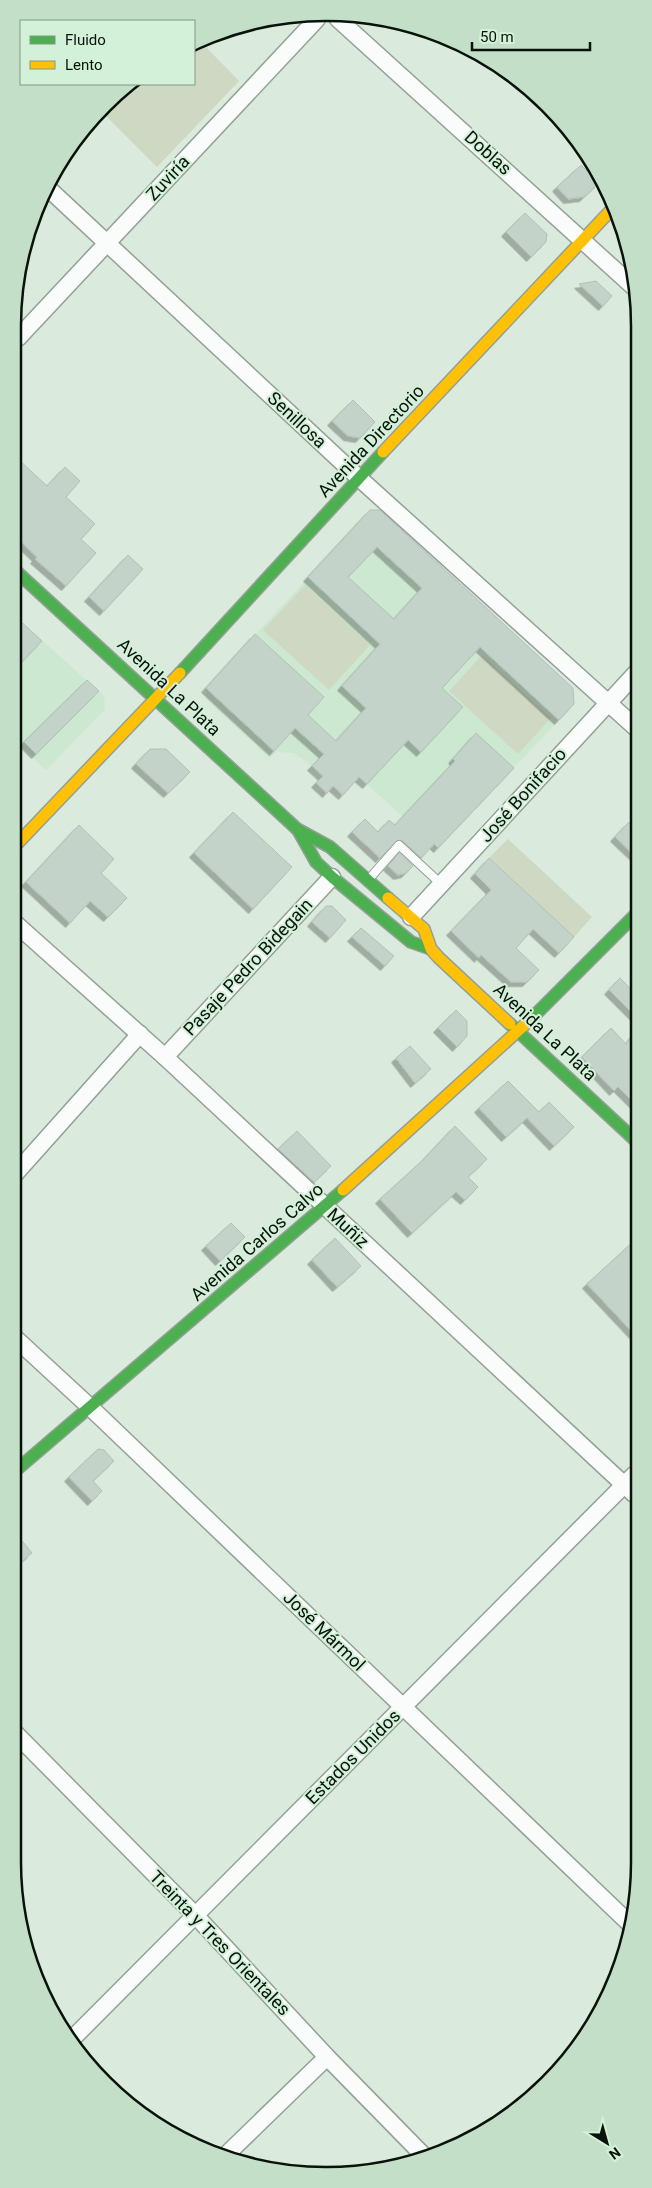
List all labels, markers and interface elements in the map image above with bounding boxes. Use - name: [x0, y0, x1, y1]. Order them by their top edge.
- legend: [20, 20, 195, 85]
- scale bar: [472, 20, 590, 52]
- text: 50 m: [480, 28, 514, 46]
- text: Fluido: [65, 31, 106, 49]
- text: Lento: [65, 56, 103, 74]
- street label: Doblas: [461, 126, 516, 179]
- street label: Zuviría: [142, 151, 194, 205]
- street label: Avenida Directorio: [313, 380, 428, 501]
- street label: Senillosa: [264, 387, 331, 452]
- street label: Avenida La Plata: [113, 633, 225, 740]
- street label: José Bonifacio: [475, 743, 570, 846]
- street label: Pasaje Pedro Bidegain: [179, 894, 317, 1039]
- street label: Avenida La Plata: [489, 978, 601, 1085]
- street label: Avenida Carlos Calvo: [186, 1178, 327, 1305]
- street label: Muñiz: [323, 1203, 373, 1252]
- street label: José Mármol: [279, 1586, 370, 1675]
- street label: Estados Unidos: [301, 1705, 404, 1808]
- street label: Treinta y Tres Orientales: [146, 1866, 295, 2019]
- north arrow: [582, 2118, 632, 2168]
- text: N: [606, 2144, 624, 2163]

